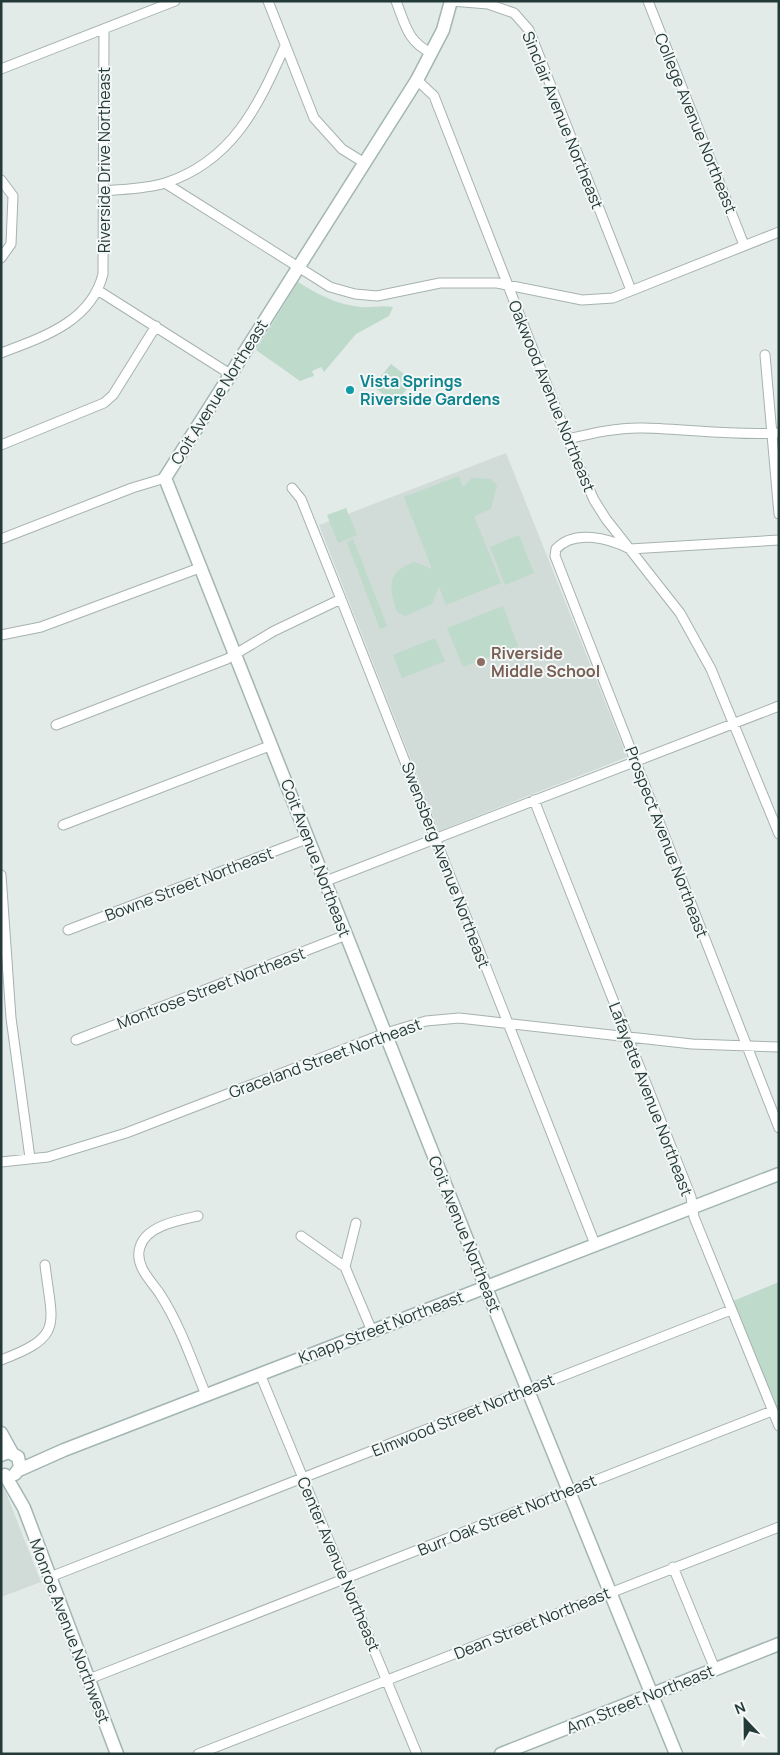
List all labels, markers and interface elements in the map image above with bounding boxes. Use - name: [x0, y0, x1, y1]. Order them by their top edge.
- street label: Sinclair Avenue Northeast: [517, 28, 609, 212]
- street label: College Avenue Northeast: [650, 30, 742, 216]
- street label: Riverside Drive Northeast: [93, 67, 115, 253]
- street label: Oakwood Avenue Northeast: [503, 297, 601, 495]
- street label: Coit Avenue Northeast: [165, 315, 273, 469]
- place label: Vista Springs Riverside Gardens: [360, 370, 501, 410]
- marker: Vista Springs Riverside Gardens: [344, 384, 356, 396]
- place label: Riverside Middle School: [491, 642, 600, 682]
- marker: Riverside Middle School: [475, 656, 487, 668]
- street label: Prospect Avenue Northeast: [620, 743, 714, 941]
- street label: Swensberg Avenue Northeast: [397, 759, 495, 971]
- street label: Coit Avenue Northeast: [276, 776, 356, 940]
- street label: Bowne Street Northeast: [102, 842, 276, 926]
- street label: Montrose Street Northeast: [114, 942, 308, 1034]
- street label: Lafayette Avenue Northeast: [604, 999, 698, 1199]
- street label: Graceland Street Northeast: [226, 1013, 424, 1103]
- street label: Coit Avenue Northeast: [423, 1152, 507, 1316]
- street label: Knapp Street Northeast: [295, 1285, 467, 1369]
- street label: Elmwood Street Northeast: [368, 1368, 558, 1462]
- street label: Burr Oak Street Northeast: [414, 1469, 600, 1561]
- street label: Center Avenue Northeast: [292, 1473, 386, 1655]
- street label: Monroe Avenue Northwest: [25, 1535, 115, 1727]
- street label: Dean Street Northeast: [451, 1582, 613, 1664]
- street label: Ann Street Northeast: [563, 1659, 717, 1739]
- north arrow: [720, 1695, 770, 1745]
- text: N: [732, 1697, 748, 1718]

